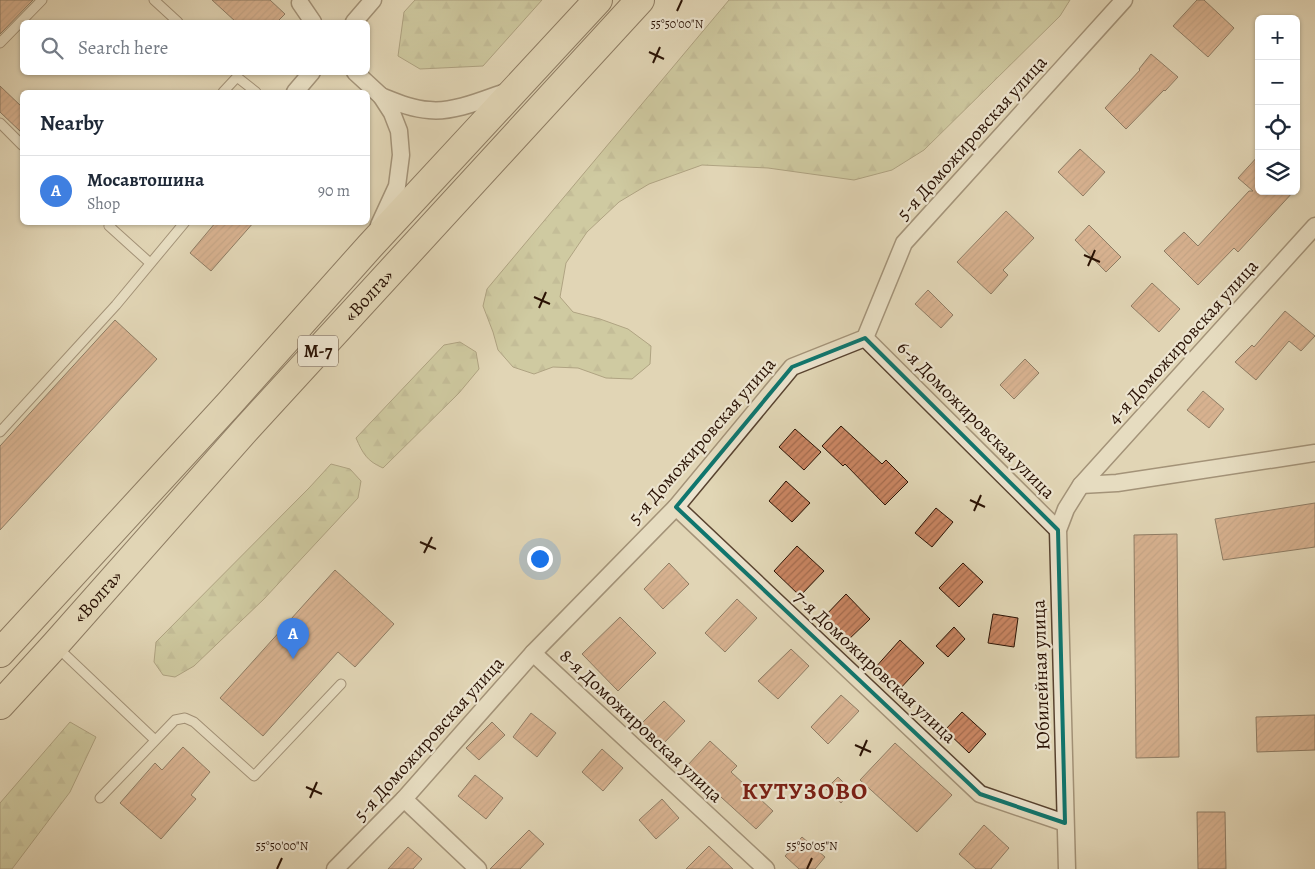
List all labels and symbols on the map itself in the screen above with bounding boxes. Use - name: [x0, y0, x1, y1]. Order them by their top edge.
- text: 55°50'00"N: [651, 16, 704, 32]
- street label: 5-я Доможировская улица: [891, 50, 1053, 226]
- street label: 4-я Доможировская улица: [1102, 254, 1264, 430]
- street label: «Волга»: [338, 263, 400, 328]
- street label: 6-я Доможировская улица: [891, 335, 1061, 505]
- road number: М-7: [298, 336, 338, 366]
- street label: 5-я Доможировская улица: [622, 352, 782, 530]
- your location: [527, 546, 553, 572]
- street label: «Волга»: [67, 564, 129, 629]
- street label: 7-я Доможировская улица: [788, 585, 962, 749]
- street label: Юбилейная улица: [1025, 599, 1057, 751]
- pin: A: [277, 618, 309, 659]
- street label: 8-я Доможировская улица: [554, 643, 729, 809]
- street label: 5-я Доможировская улица: [348, 651, 510, 827]
- district label: КУТУЗОВО: [742, 775, 868, 807]
- text: 55°50'00"N: [256, 838, 309, 854]
- text: 55°50'05"N: [786, 838, 838, 854]

